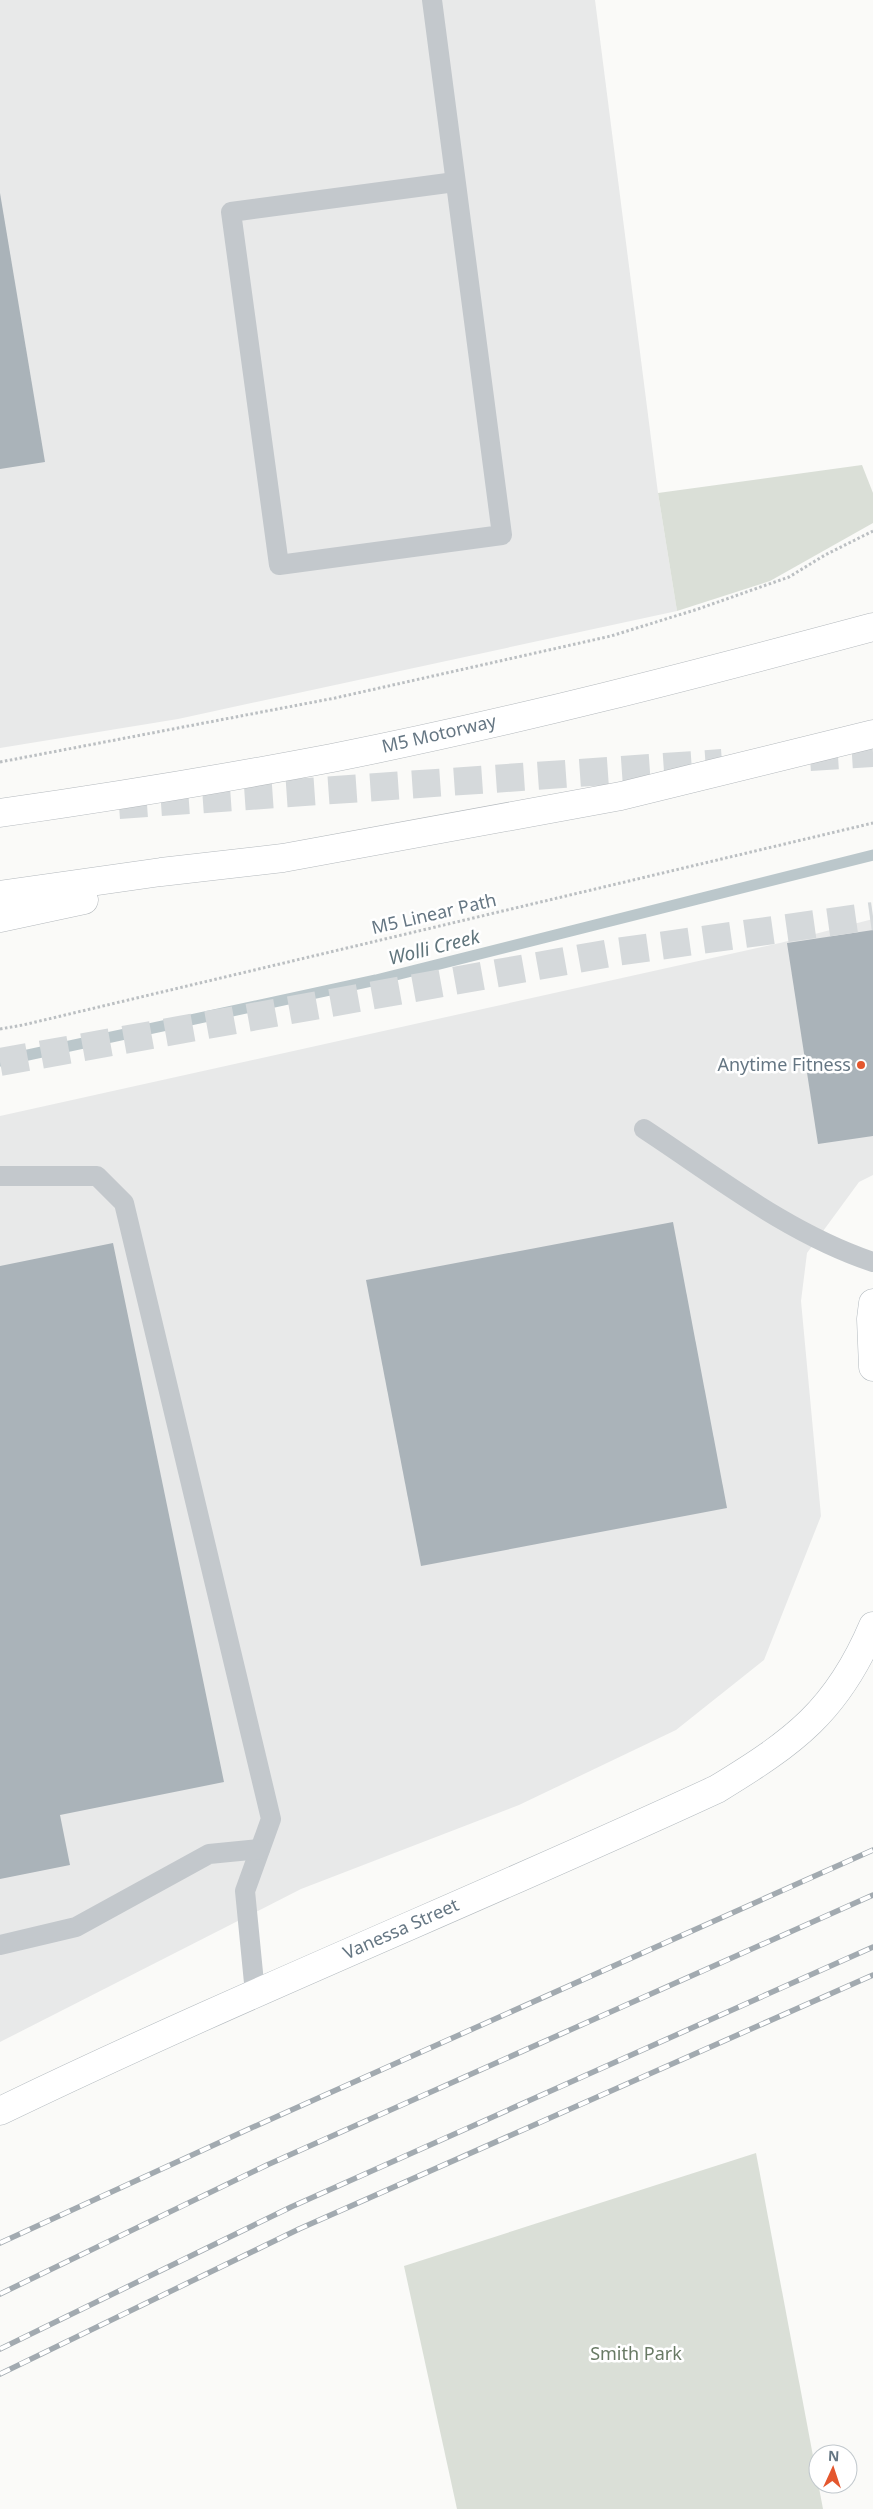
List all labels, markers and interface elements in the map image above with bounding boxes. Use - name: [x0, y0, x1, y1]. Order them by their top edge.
- street label: M5 Motorway: [379, 708, 499, 758]
- street label: M5 Linear Path: [369, 887, 499, 939]
- water label: Wolli Creek: [386, 923, 483, 971]
- place label: Anytime Fitness: [717, 1052, 851, 1076]
- marker: Anytime Fitness: [855, 1059, 867, 1071]
- street label: Vanessa Street: [339, 1892, 463, 1964]
- park label: Smith Park: [590, 2341, 682, 2365]
- north arrow: [808, 2444, 858, 2494]
- text: N: [828, 2446, 840, 2465]

